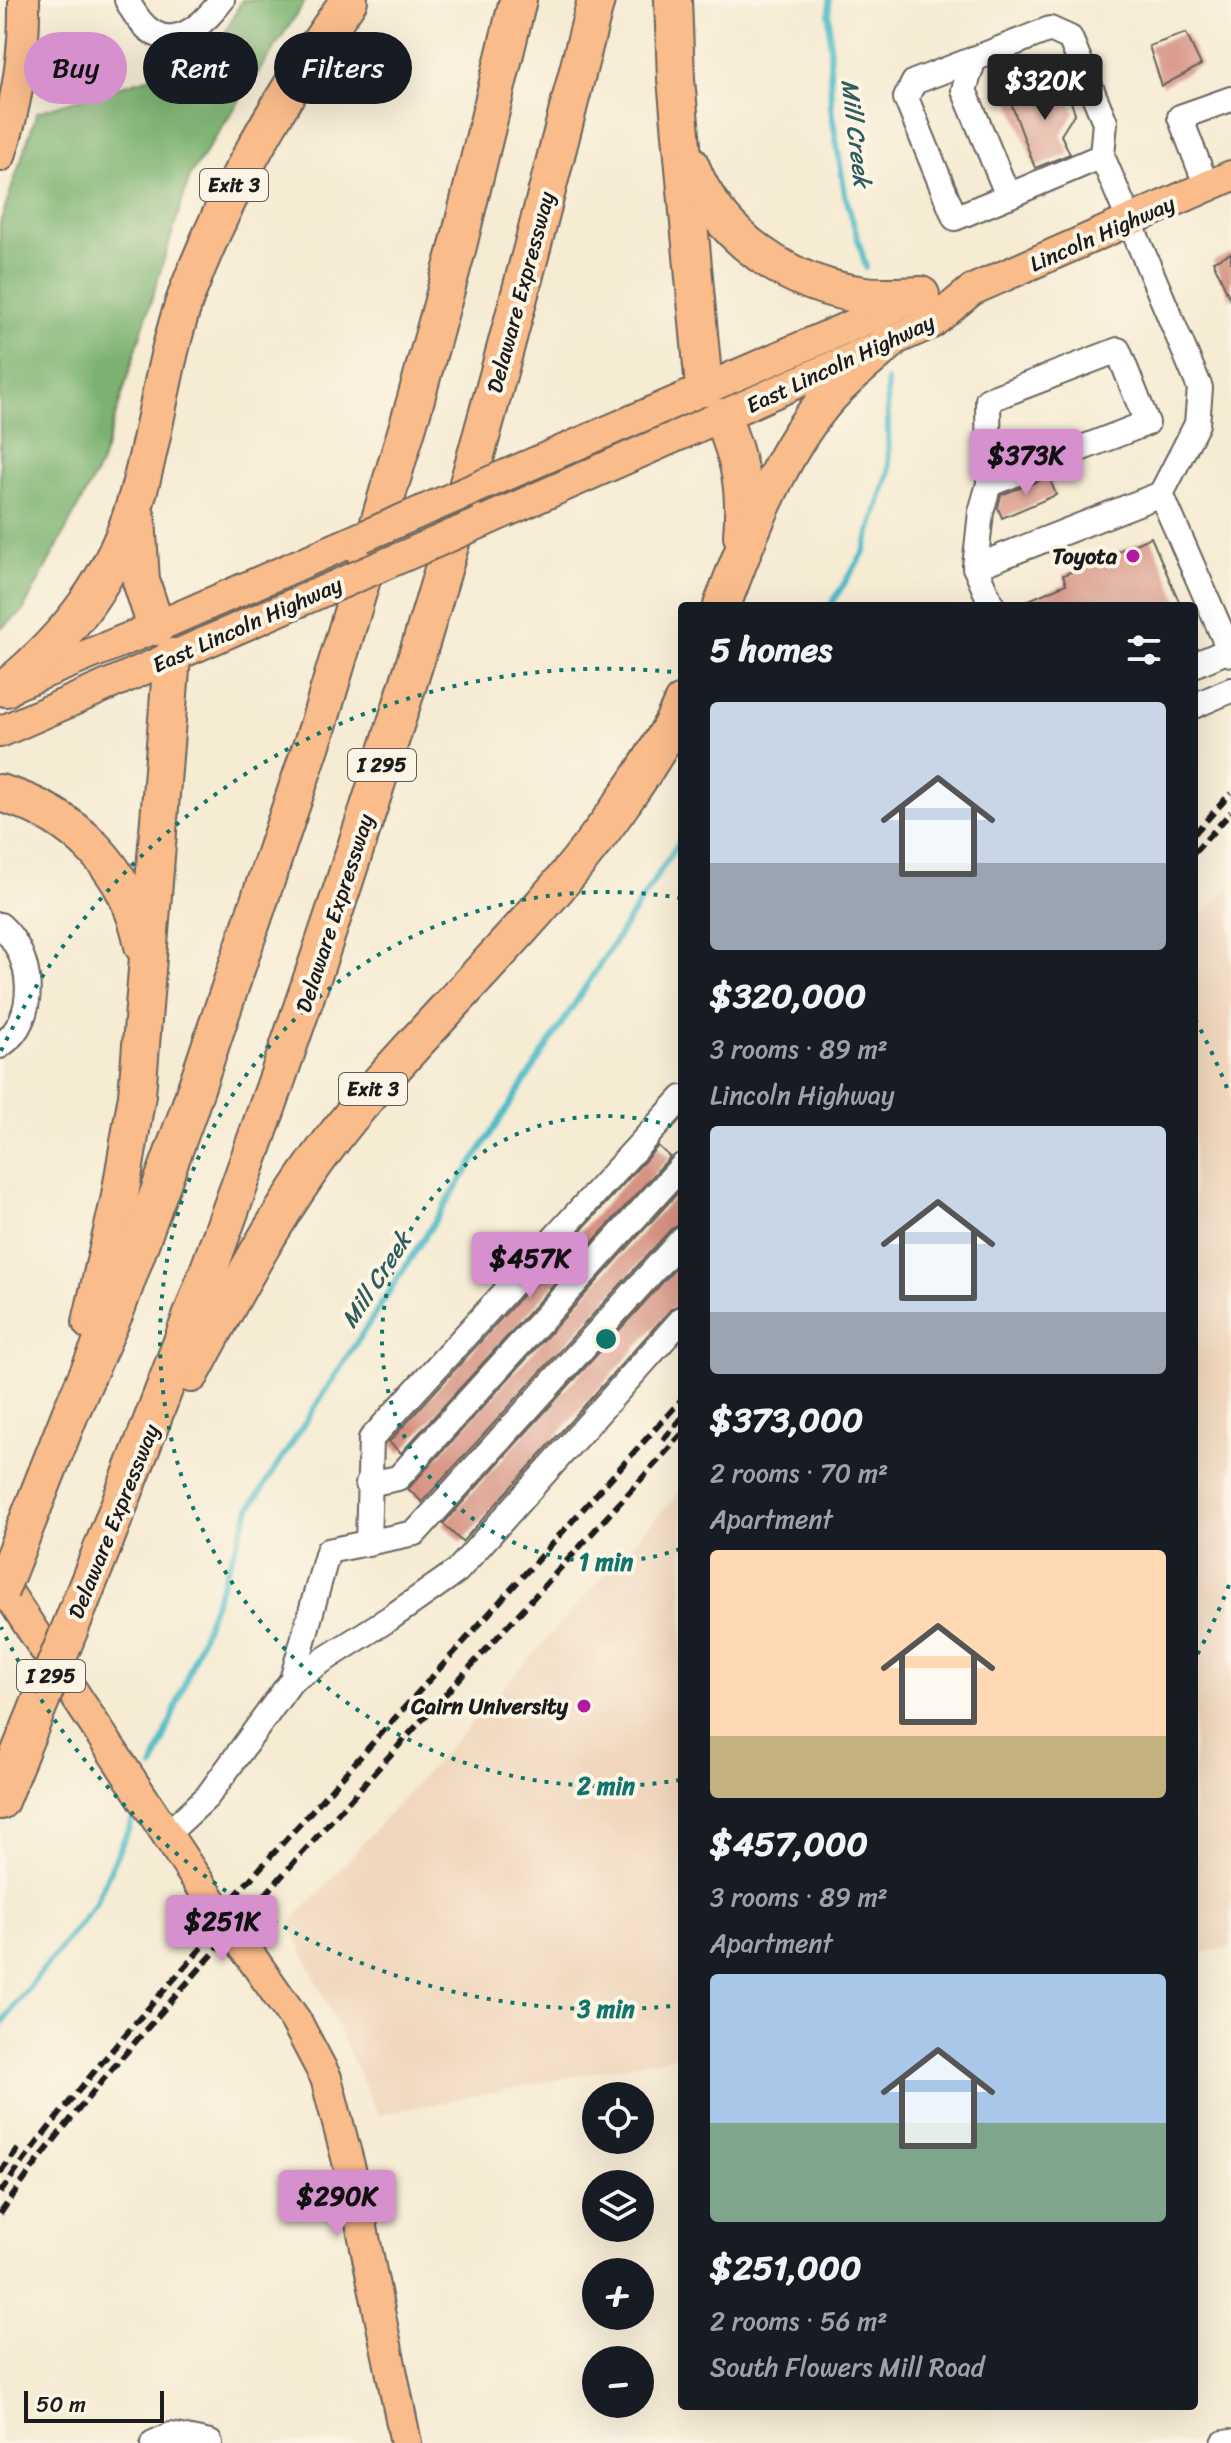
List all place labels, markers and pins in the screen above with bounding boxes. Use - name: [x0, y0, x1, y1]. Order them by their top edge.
- pin: $320K: [989, 54, 1101, 122]
- pin: $373K: [970, 429, 1082, 497]
- place label: Toyota: [1052, 537, 1118, 576]
- marker: Toyota: [1124, 547, 1142, 565]
- pin: $457K: [474, 1232, 586, 1300]
- centre of rings: [592, 1325, 620, 1353]
- place label: Cairn University: [410, 1687, 569, 1726]
- marker: Cairn University: [575, 1697, 593, 1715]
- pin: $251K: [166, 1895, 278, 1963]
- pin: $290K: [281, 2170, 393, 2238]

